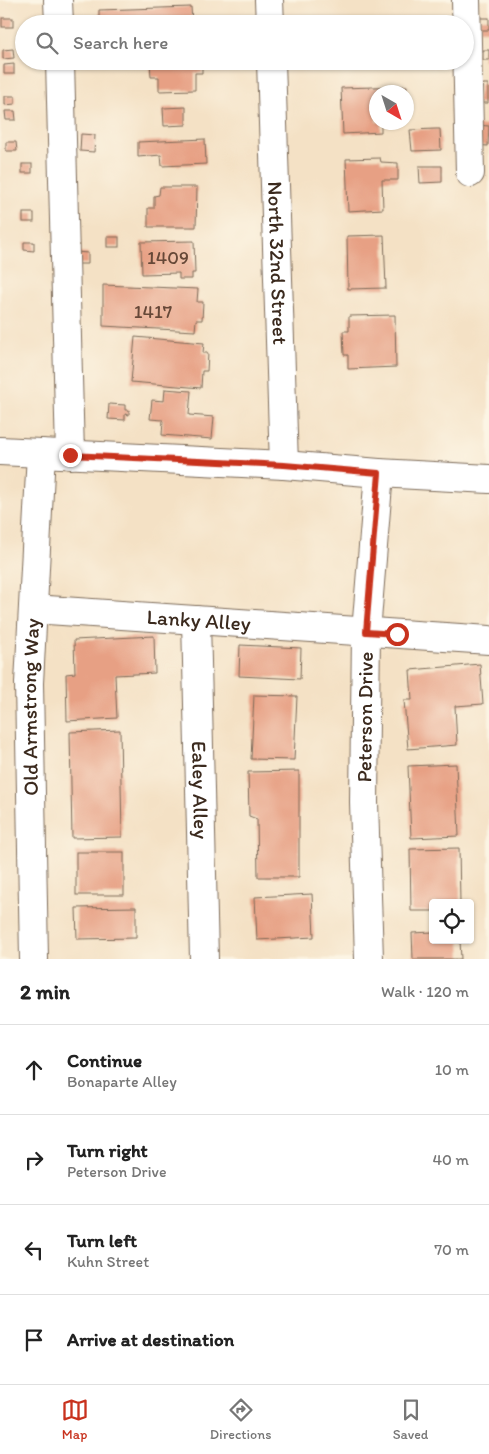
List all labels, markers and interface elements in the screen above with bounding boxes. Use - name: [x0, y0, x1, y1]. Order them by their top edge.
- search box: [15, 15, 474, 70]
- icon: search: [33, 29, 61, 57]
- text: Search here: [73, 31, 168, 54]
- north arrow: [369, 85, 414, 130]
- street label: North 32nd Street: [263, 181, 293, 345]
- house number: 1409: [147, 246, 189, 269]
- house number: 1417: [134, 300, 172, 323]
- route end: [59, 444, 82, 467]
- street label: Lanky Alley: [146, 604, 252, 636]
- street label: Old Armstrong Way: [16, 617, 44, 796]
- route start: [386, 623, 409, 646]
- street label: Peterson Drive: [351, 651, 378, 783]
- street label: Ealey Alley: [187, 740, 214, 840]
- map controls: [429, 899, 474, 944]
- button: locate: [429, 899, 474, 944]
- text: 2 min: [20, 979, 70, 1004]
- text: Walk · 120 m: [381, 982, 469, 1001]
- text: Continue: [67, 1049, 142, 1072]
- icon: ahead: [20, 1056, 48, 1084]
- text: 10 m: [435, 1060, 469, 1079]
- text: Bonaparte Alley: [67, 1072, 177, 1091]
- text: Turn right: [67, 1139, 148, 1162]
- icon: right: [20, 1146, 48, 1174]
- text: 40 m: [432, 1150, 469, 1169]
- text: Peterson Drive: [67, 1162, 167, 1181]
- text: Turn left: [67, 1229, 137, 1252]
- icon: left: [20, 1236, 48, 1264]
- text: 70 m: [434, 1240, 469, 1259]
- text: Kuhn Street: [67, 1252, 149, 1271]
- icon: arrive: [20, 1326, 48, 1354]
- text: Arrive at destination: [67, 1328, 234, 1351]
- tab: Map: [61, 1396, 89, 1443]
- tab: Directions: [210, 1396, 271, 1443]
- tab: Saved: [393, 1396, 428, 1443]

